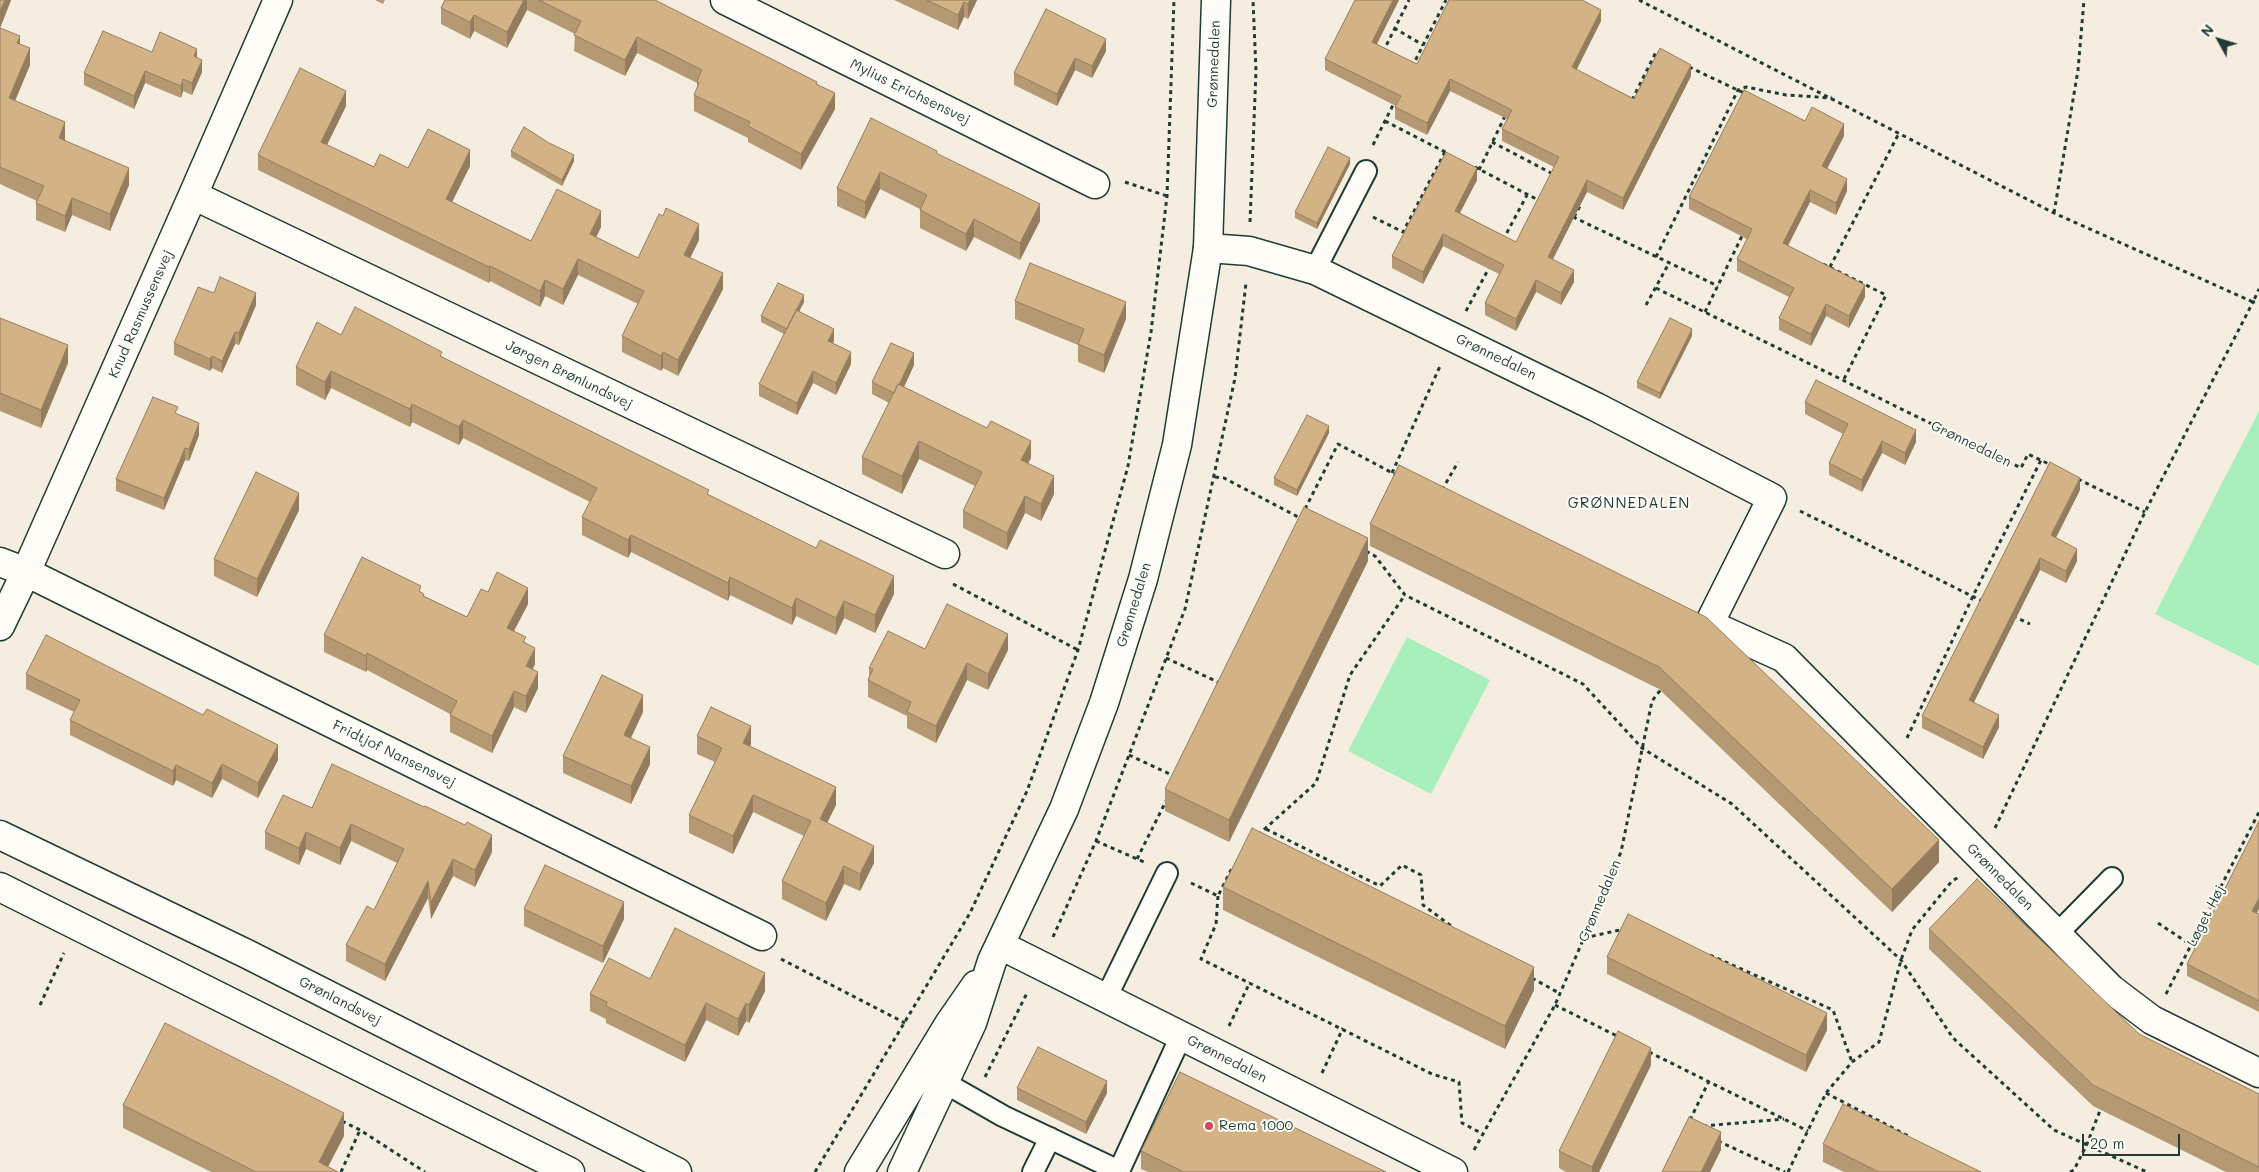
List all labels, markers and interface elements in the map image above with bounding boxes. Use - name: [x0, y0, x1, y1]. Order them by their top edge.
- north arrow: [2194, 15, 2244, 65]
- street label: Grønnedalen: [1204, 20, 1224, 108]
- text: N: [2196, 20, 2218, 40]
- street label: Mylius Erichsensvej: [847, 56, 973, 128]
- street label: Knud Rasmussensvej: [105, 247, 177, 381]
- street label: Grønnedalen: [1453, 330, 1539, 384]
- street label: Jørgen Brønlundsvej: [503, 337, 635, 413]
- street label: Grønnedalen: [1928, 417, 2014, 471]
- district label: GRØNNEDALEN: [1566, 494, 1692, 512]
- street label: Grønnedalen: [1113, 561, 1155, 649]
- street label: Fridtjof Nansensvej: [330, 717, 458, 791]
- street label: Grønnedalen: [1963, 840, 2037, 914]
- street label: Grønnedalen: [1575, 857, 1625, 945]
- street label: Løget Høj: [2183, 883, 2229, 949]
- street label: Grønlandsvej: [296, 973, 384, 1029]
- street label: Grønnedalen: [1184, 1032, 1270, 1086]
- place label: Rema 1000: [1219, 1118, 1293, 1134]
- marker: Rema 1000: [1203, 1120, 1215, 1132]
- scale bar: [2084, 1124, 2182, 1156]
- text: 20 m: [2090, 1133, 2124, 1153]

